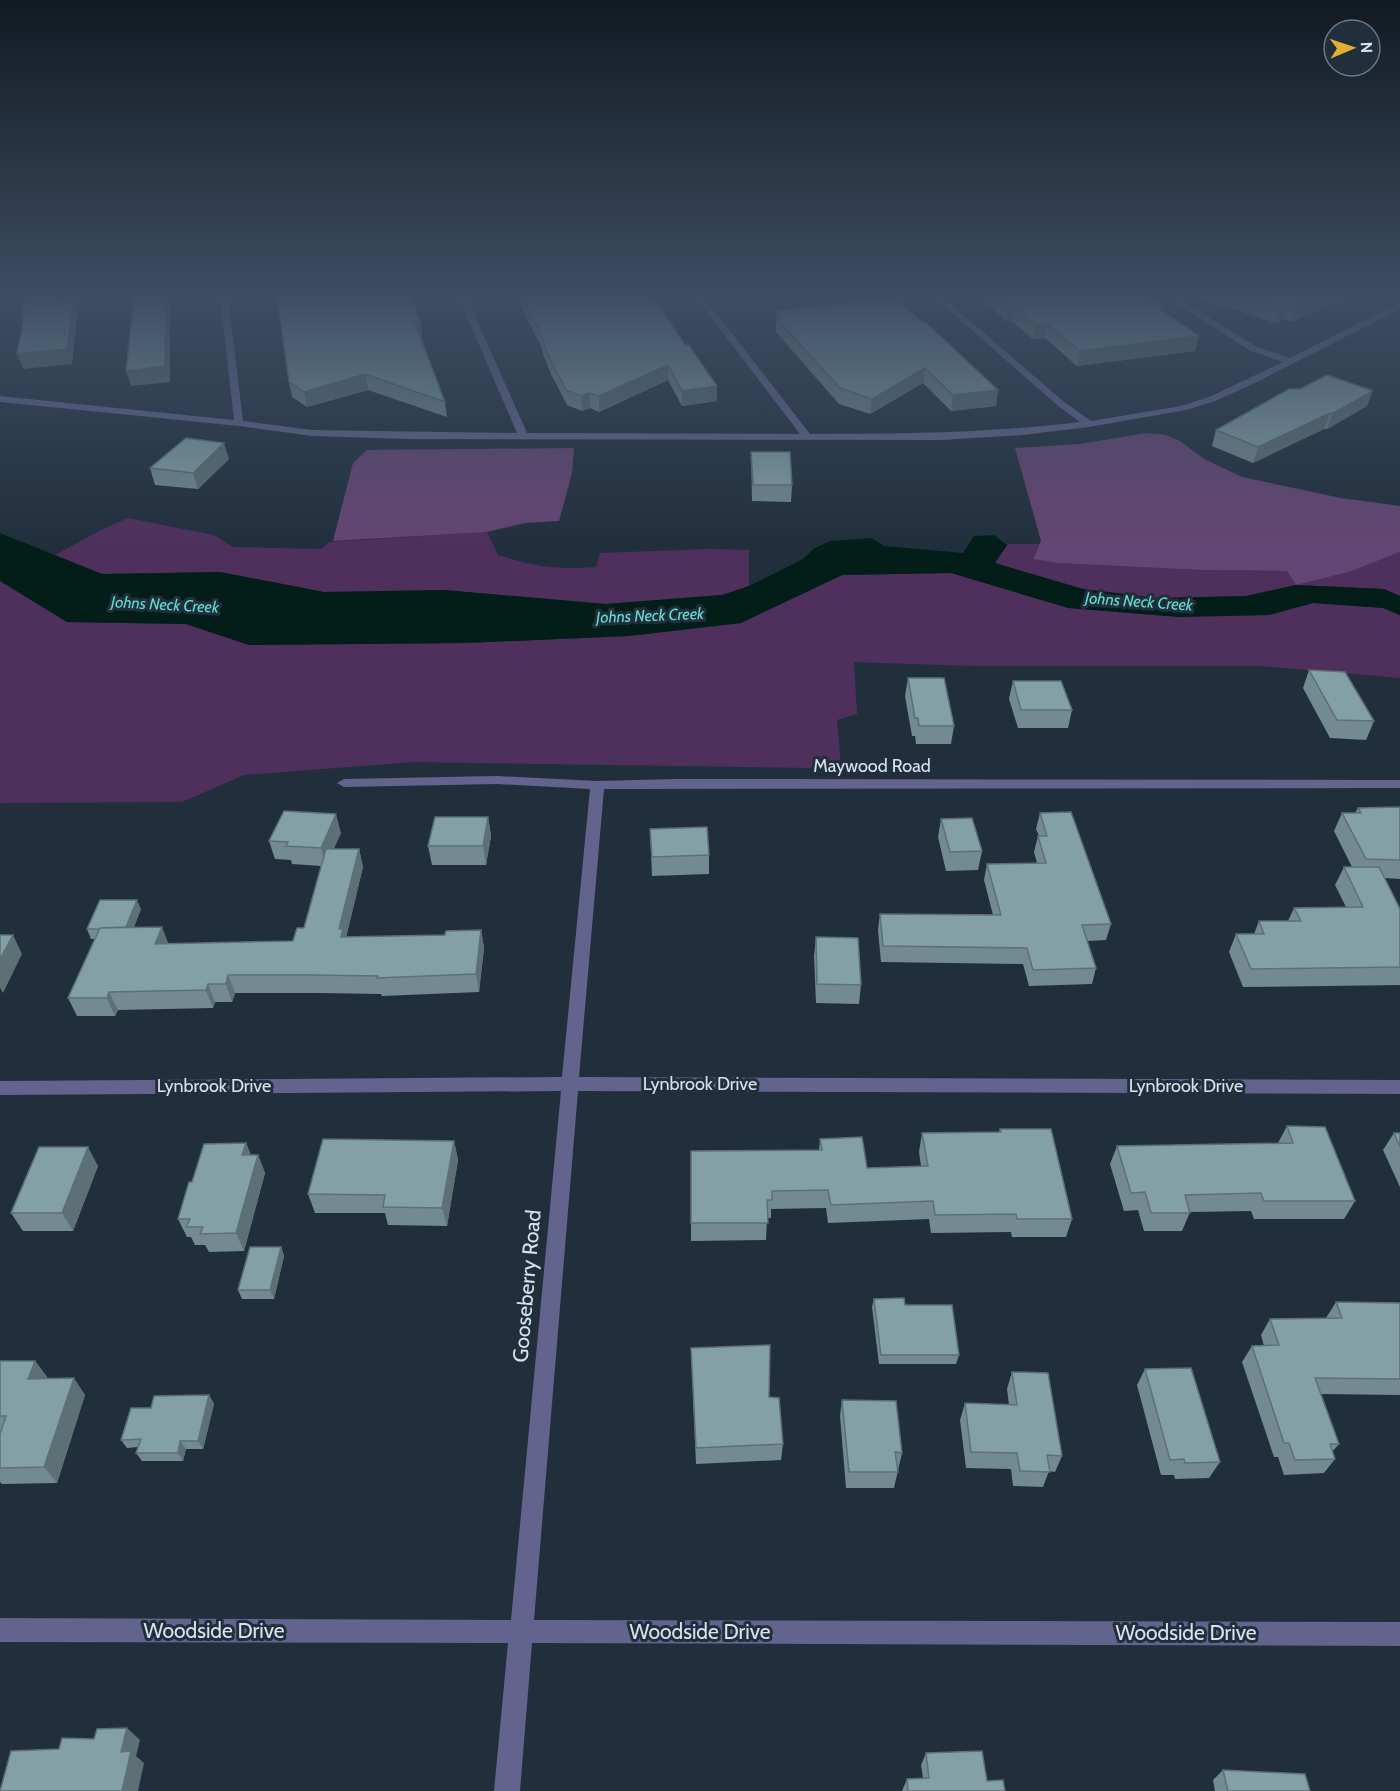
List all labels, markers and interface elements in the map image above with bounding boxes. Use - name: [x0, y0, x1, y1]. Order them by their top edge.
- north arrow: [1322, 18, 1382, 78]
- text: N: [1357, 42, 1376, 53]
- water label: Johns Neck Creek: [1083, 588, 1195, 615]
- water label: Johns Neck Creek: [109, 592, 220, 617]
- water label: Johns Neck Creek: [594, 604, 705, 627]
- street label: Maywood Road: [813, 755, 931, 777]
- street label: Lynbrook Drive: [643, 1073, 757, 1095]
- street label: Lynbrook Drive: [157, 1075, 271, 1097]
- street label: Lynbrook Drive: [1129, 1075, 1243, 1097]
- street label: Gooseberry Road: [507, 1209, 546, 1363]
- street label: Woodside Drive: [143, 1618, 285, 1643]
- street label: Woodside Drive: [629, 1619, 771, 1644]
- street label: Woodside Drive: [1115, 1620, 1257, 1645]

